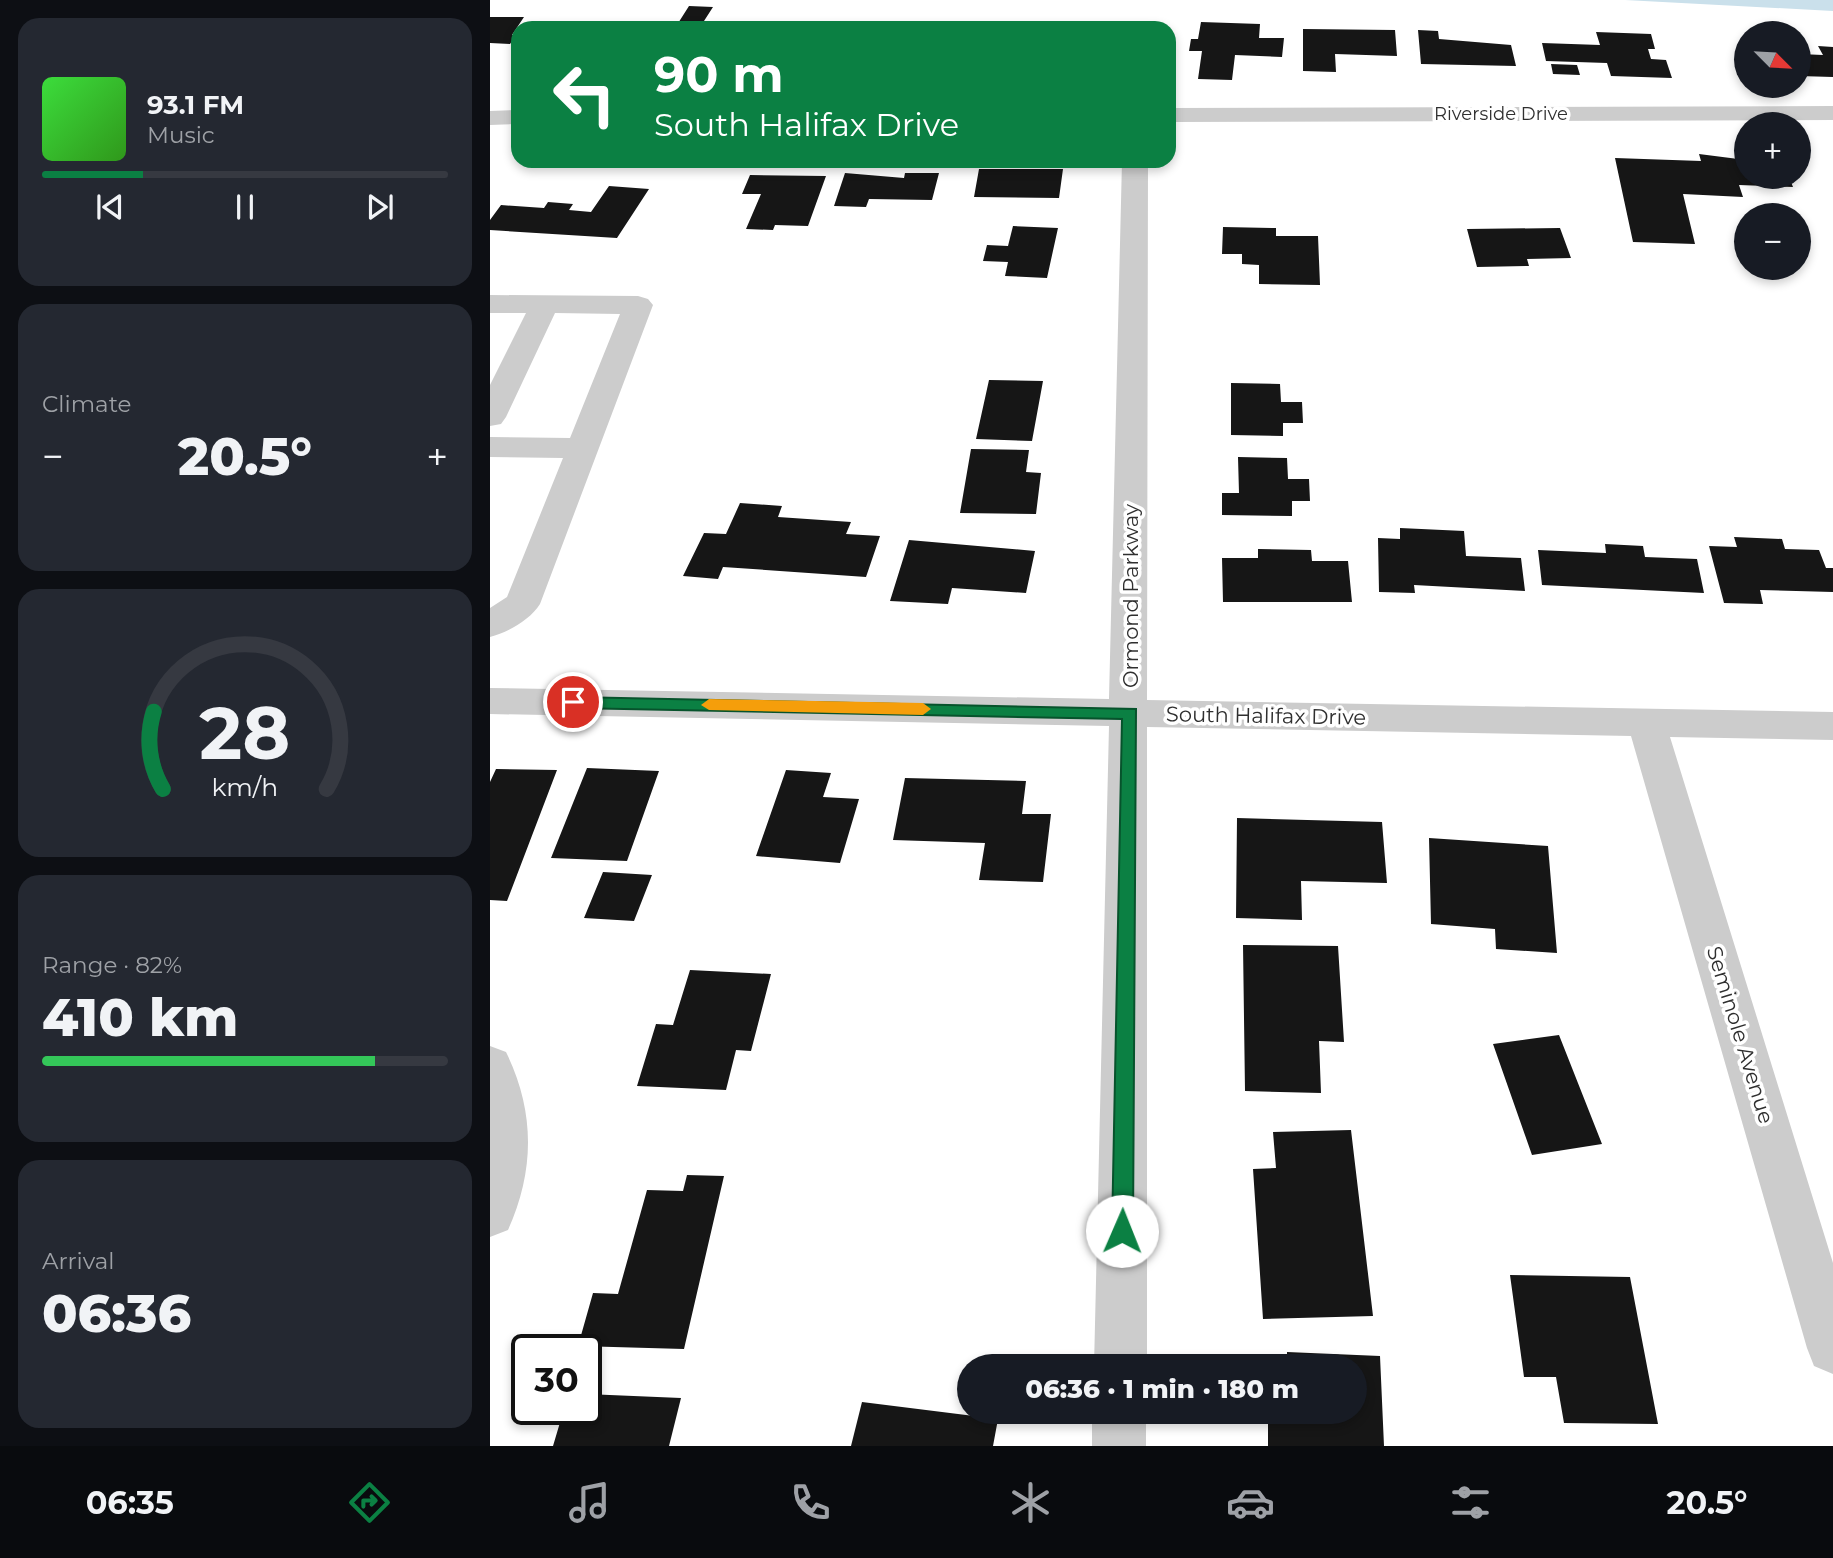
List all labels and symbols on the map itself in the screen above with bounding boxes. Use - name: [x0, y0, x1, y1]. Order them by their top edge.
- north arrow: [1734, 21, 1811, 98]
- street label: Riverside Drive: [1434, 103, 1568, 125]
- street label: Ormond Parkway: [1118, 503, 1143, 688]
- pin: [543, 672, 603, 732]
- street label: South Halifax Drive: [1166, 701, 1366, 730]
- street label: Seminole Avenue: [1702, 943, 1779, 1126]
- position arrow: [1085, 1194, 1159, 1268]
- speed limit sign: 30: [511, 1334, 602, 1425]

